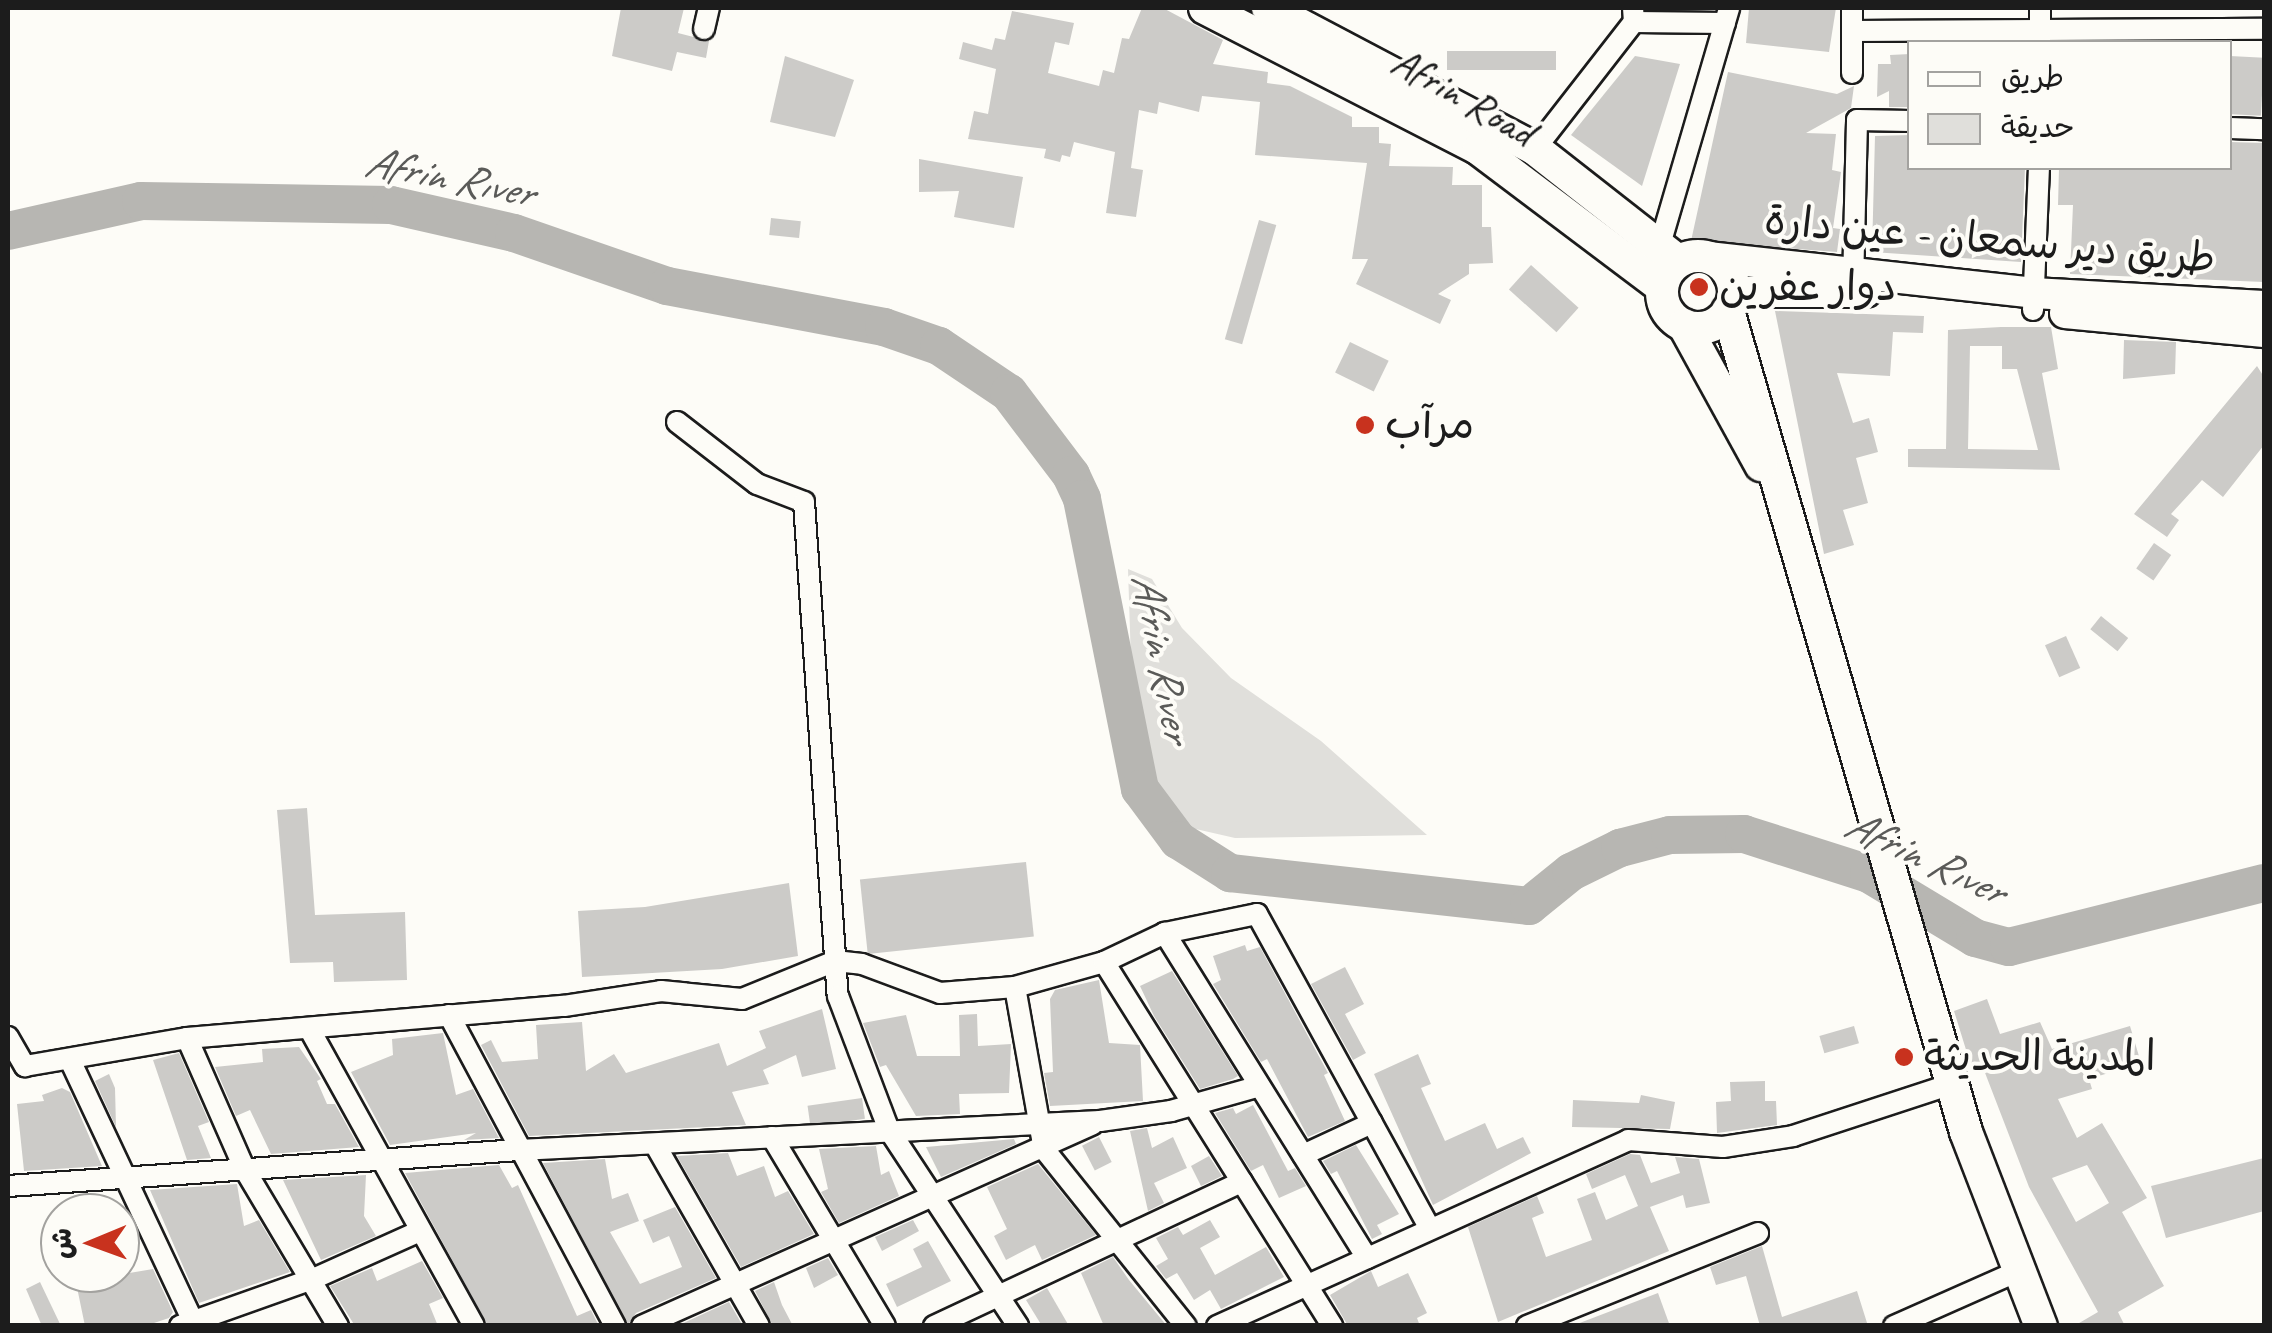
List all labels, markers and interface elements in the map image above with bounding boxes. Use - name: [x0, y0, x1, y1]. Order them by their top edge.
- street label: Afrin Road: [1383, 36, 1543, 158]
- legend: [1907, 40, 2232, 170]
- text: طريق: [2001, 58, 2064, 96]
- text: حديقة: [2001, 108, 2075, 146]
- water label: Afrin Rıver: [361, 134, 537, 220]
- street label: طريق دير سمعان - عين دارة: [1762, 195, 2218, 285]
- place label: دوار عفرين: [1719, 262, 1896, 312]
- marker: دوار عفرين: [1688, 276, 1710, 298]
- place label: مرآب: [1385, 400, 1474, 450]
- marker: مرآب: [1354, 414, 1376, 436]
- water label: Afrin Rıver: [1119, 569, 1205, 745]
- water label: Afrin Rıver: [1837, 797, 2013, 917]
- place label: المدينة الحديثة: [1924, 1032, 2156, 1082]
- marker: المدينة الحديثة: [1893, 1046, 1915, 1068]
- north arrow: [40, 1193, 140, 1293]
- text: ش: [44, 1228, 79, 1259]

